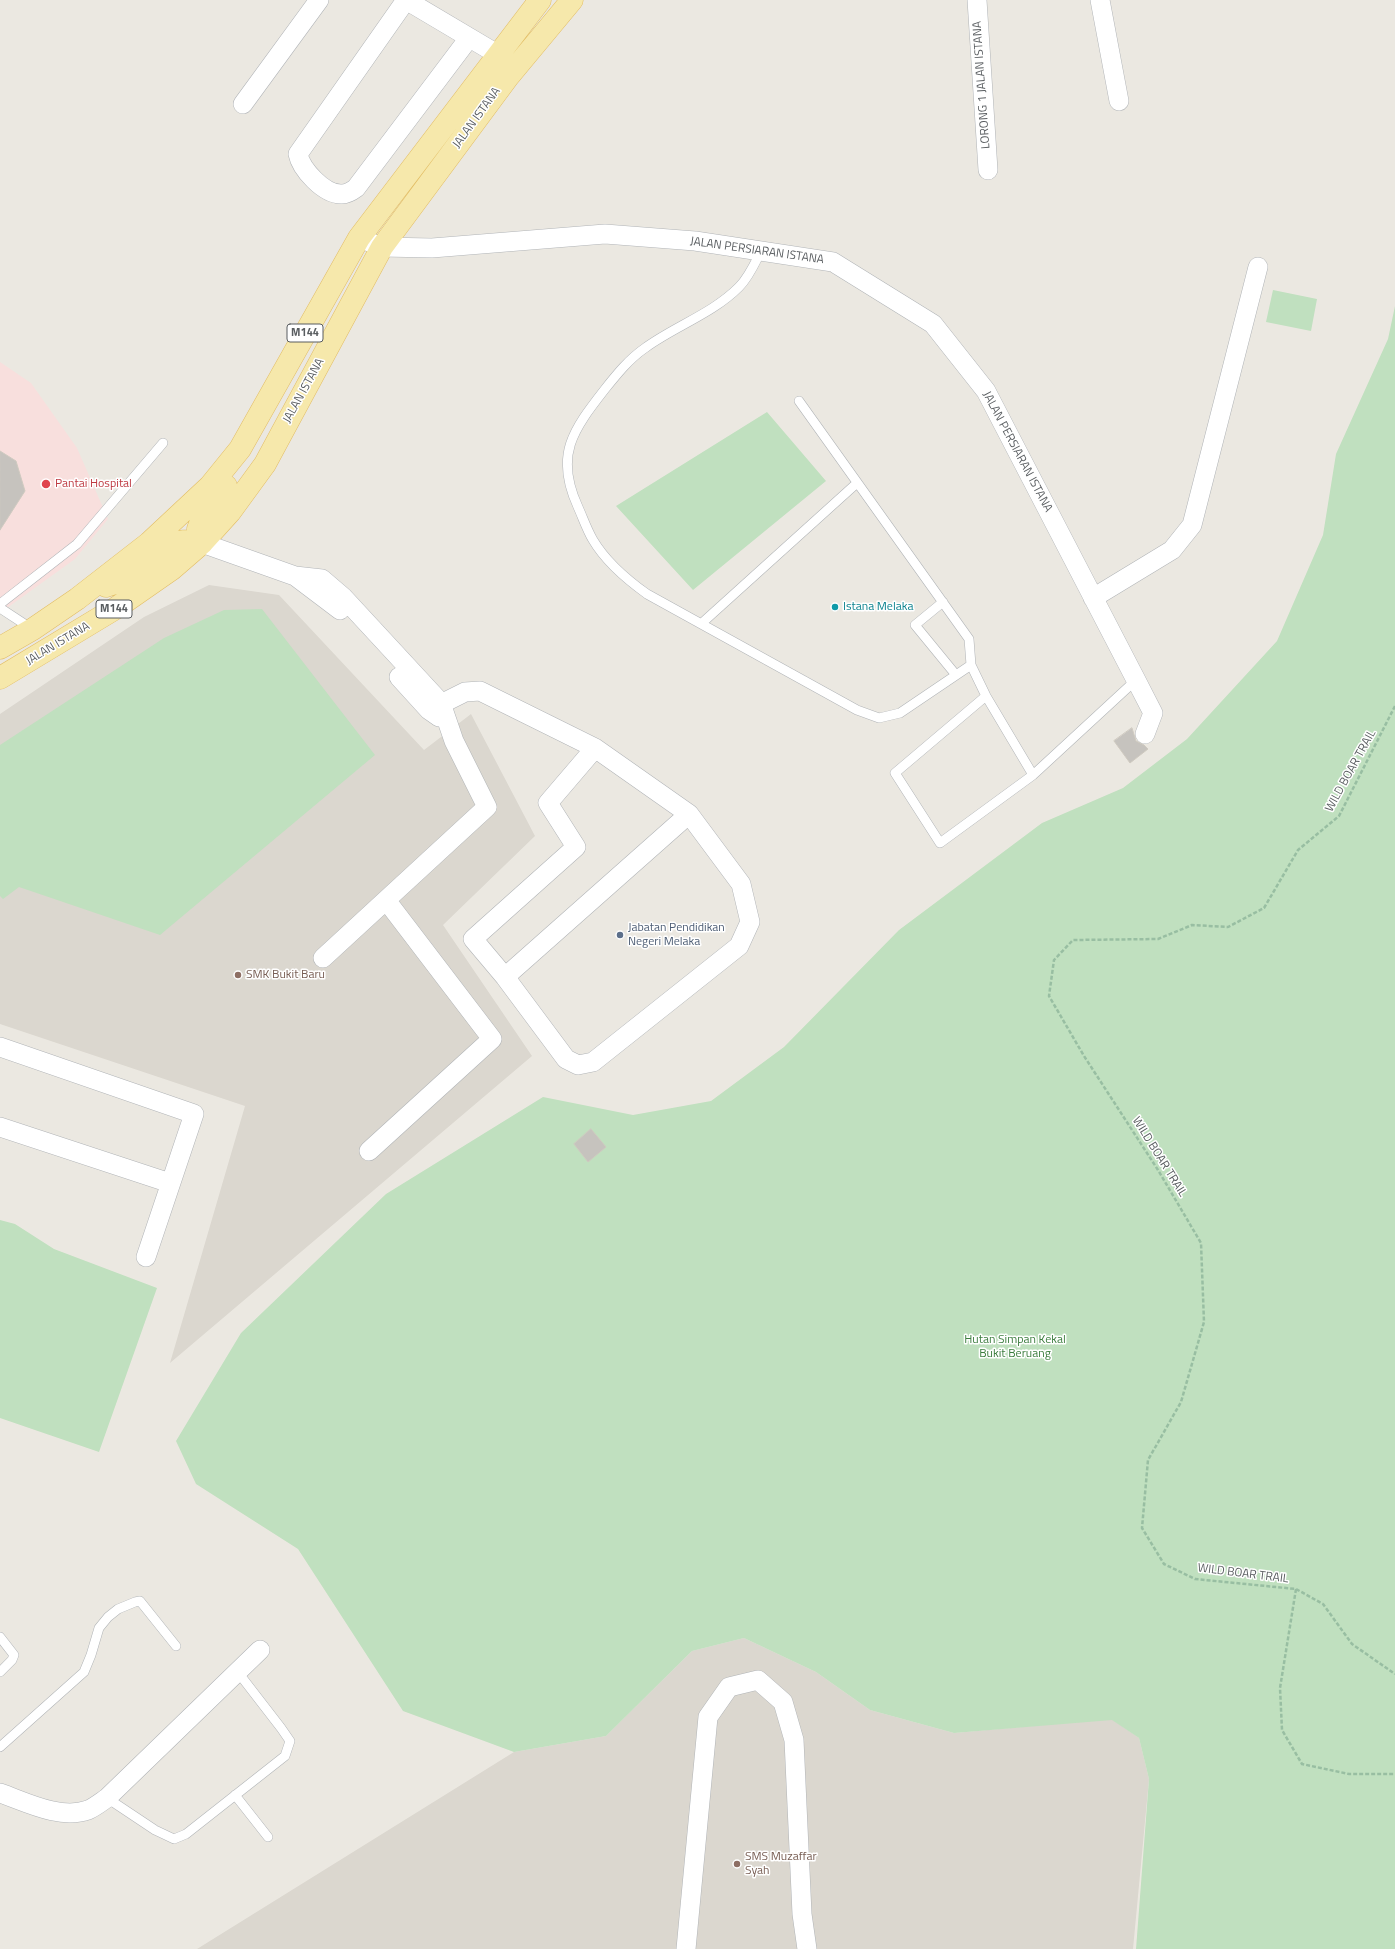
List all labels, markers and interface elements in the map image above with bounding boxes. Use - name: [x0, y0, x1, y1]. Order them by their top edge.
- street label: LORONG 1 JALAN ISTANA: [970, 21, 994, 149]
- street label: JALAN ISTANA: [450, 85, 504, 151]
- street label: JALAN PERSIARAN ISTANA: [689, 234, 825, 268]
- road number: M144: [287, 324, 323, 342]
- street label: JALAN ISTANA: [280, 356, 328, 426]
- street label: JALAN PERSIARAN ISTANA: [979, 389, 1055, 515]
- place label: Pantai Hospital: [55, 477, 132, 491]
- marker: Pantai Hospital: [40, 478, 52, 490]
- road number: M144: [96, 600, 132, 618]
- place label: Istana Melaka: [843, 600, 913, 614]
- marker: Istana Melaka: [830, 602, 840, 612]
- street label: JALAN ISTANA: [23, 619, 93, 669]
- street label: WILD BOAR TRAIL: [1323, 727, 1379, 815]
- place label: Jabatan Pendidikan Negeri Melaka: [628, 921, 725, 949]
- marker: Jabatan Pendidikan Negeri Melaka: [615, 930, 625, 940]
- place label: SMK Bukit Baru: [246, 968, 325, 982]
- marker: SMK Bukit Baru: [233, 970, 243, 980]
- street label: WILD BOAR TRAIL: [1129, 1114, 1189, 1200]
- park label: Hutan Simpan Kekal Bukit Beruang: [964, 1333, 1066, 1361]
- street label: WILD BOAR TRAIL: [1197, 1561, 1289, 1587]
- place label: SMS Muzaffar Syah: [745, 1850, 817, 1878]
- marker: SMS Muzaffar Syah: [732, 1859, 742, 1869]

